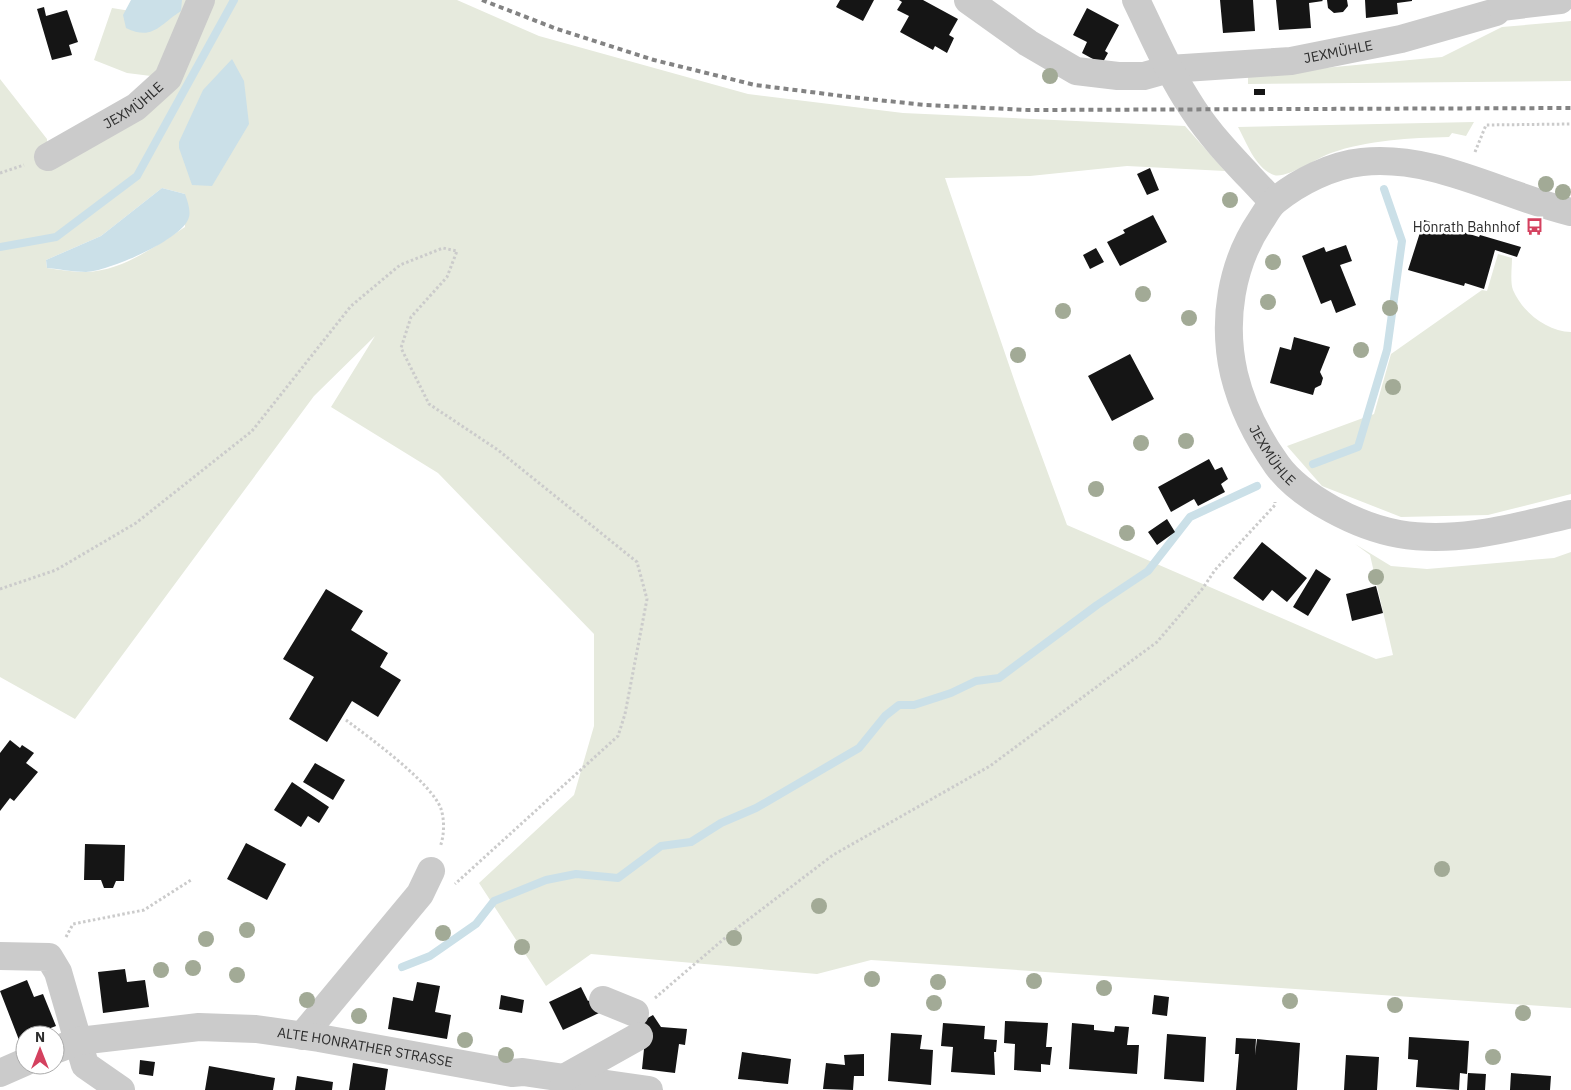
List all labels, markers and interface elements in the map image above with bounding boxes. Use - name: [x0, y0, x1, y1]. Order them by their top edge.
- street label: JEXMÜHLE: [1302, 36, 1374, 67]
- street label: JEXMÜHLE: [100, 78, 167, 133]
- bus stop icon: Honrath Bahnhof: [1524, 217, 1544, 237]
- place label: Honrath Bahnhof: [1413, 218, 1520, 236]
- street label: JEXMÜHLE: [1245, 422, 1299, 489]
- street label: ALTE HONRATHER STRASSE: [276, 1023, 454, 1071]
- north arrow: [15, 1025, 65, 1075]
- text: N: [35, 1028, 45, 1046]

